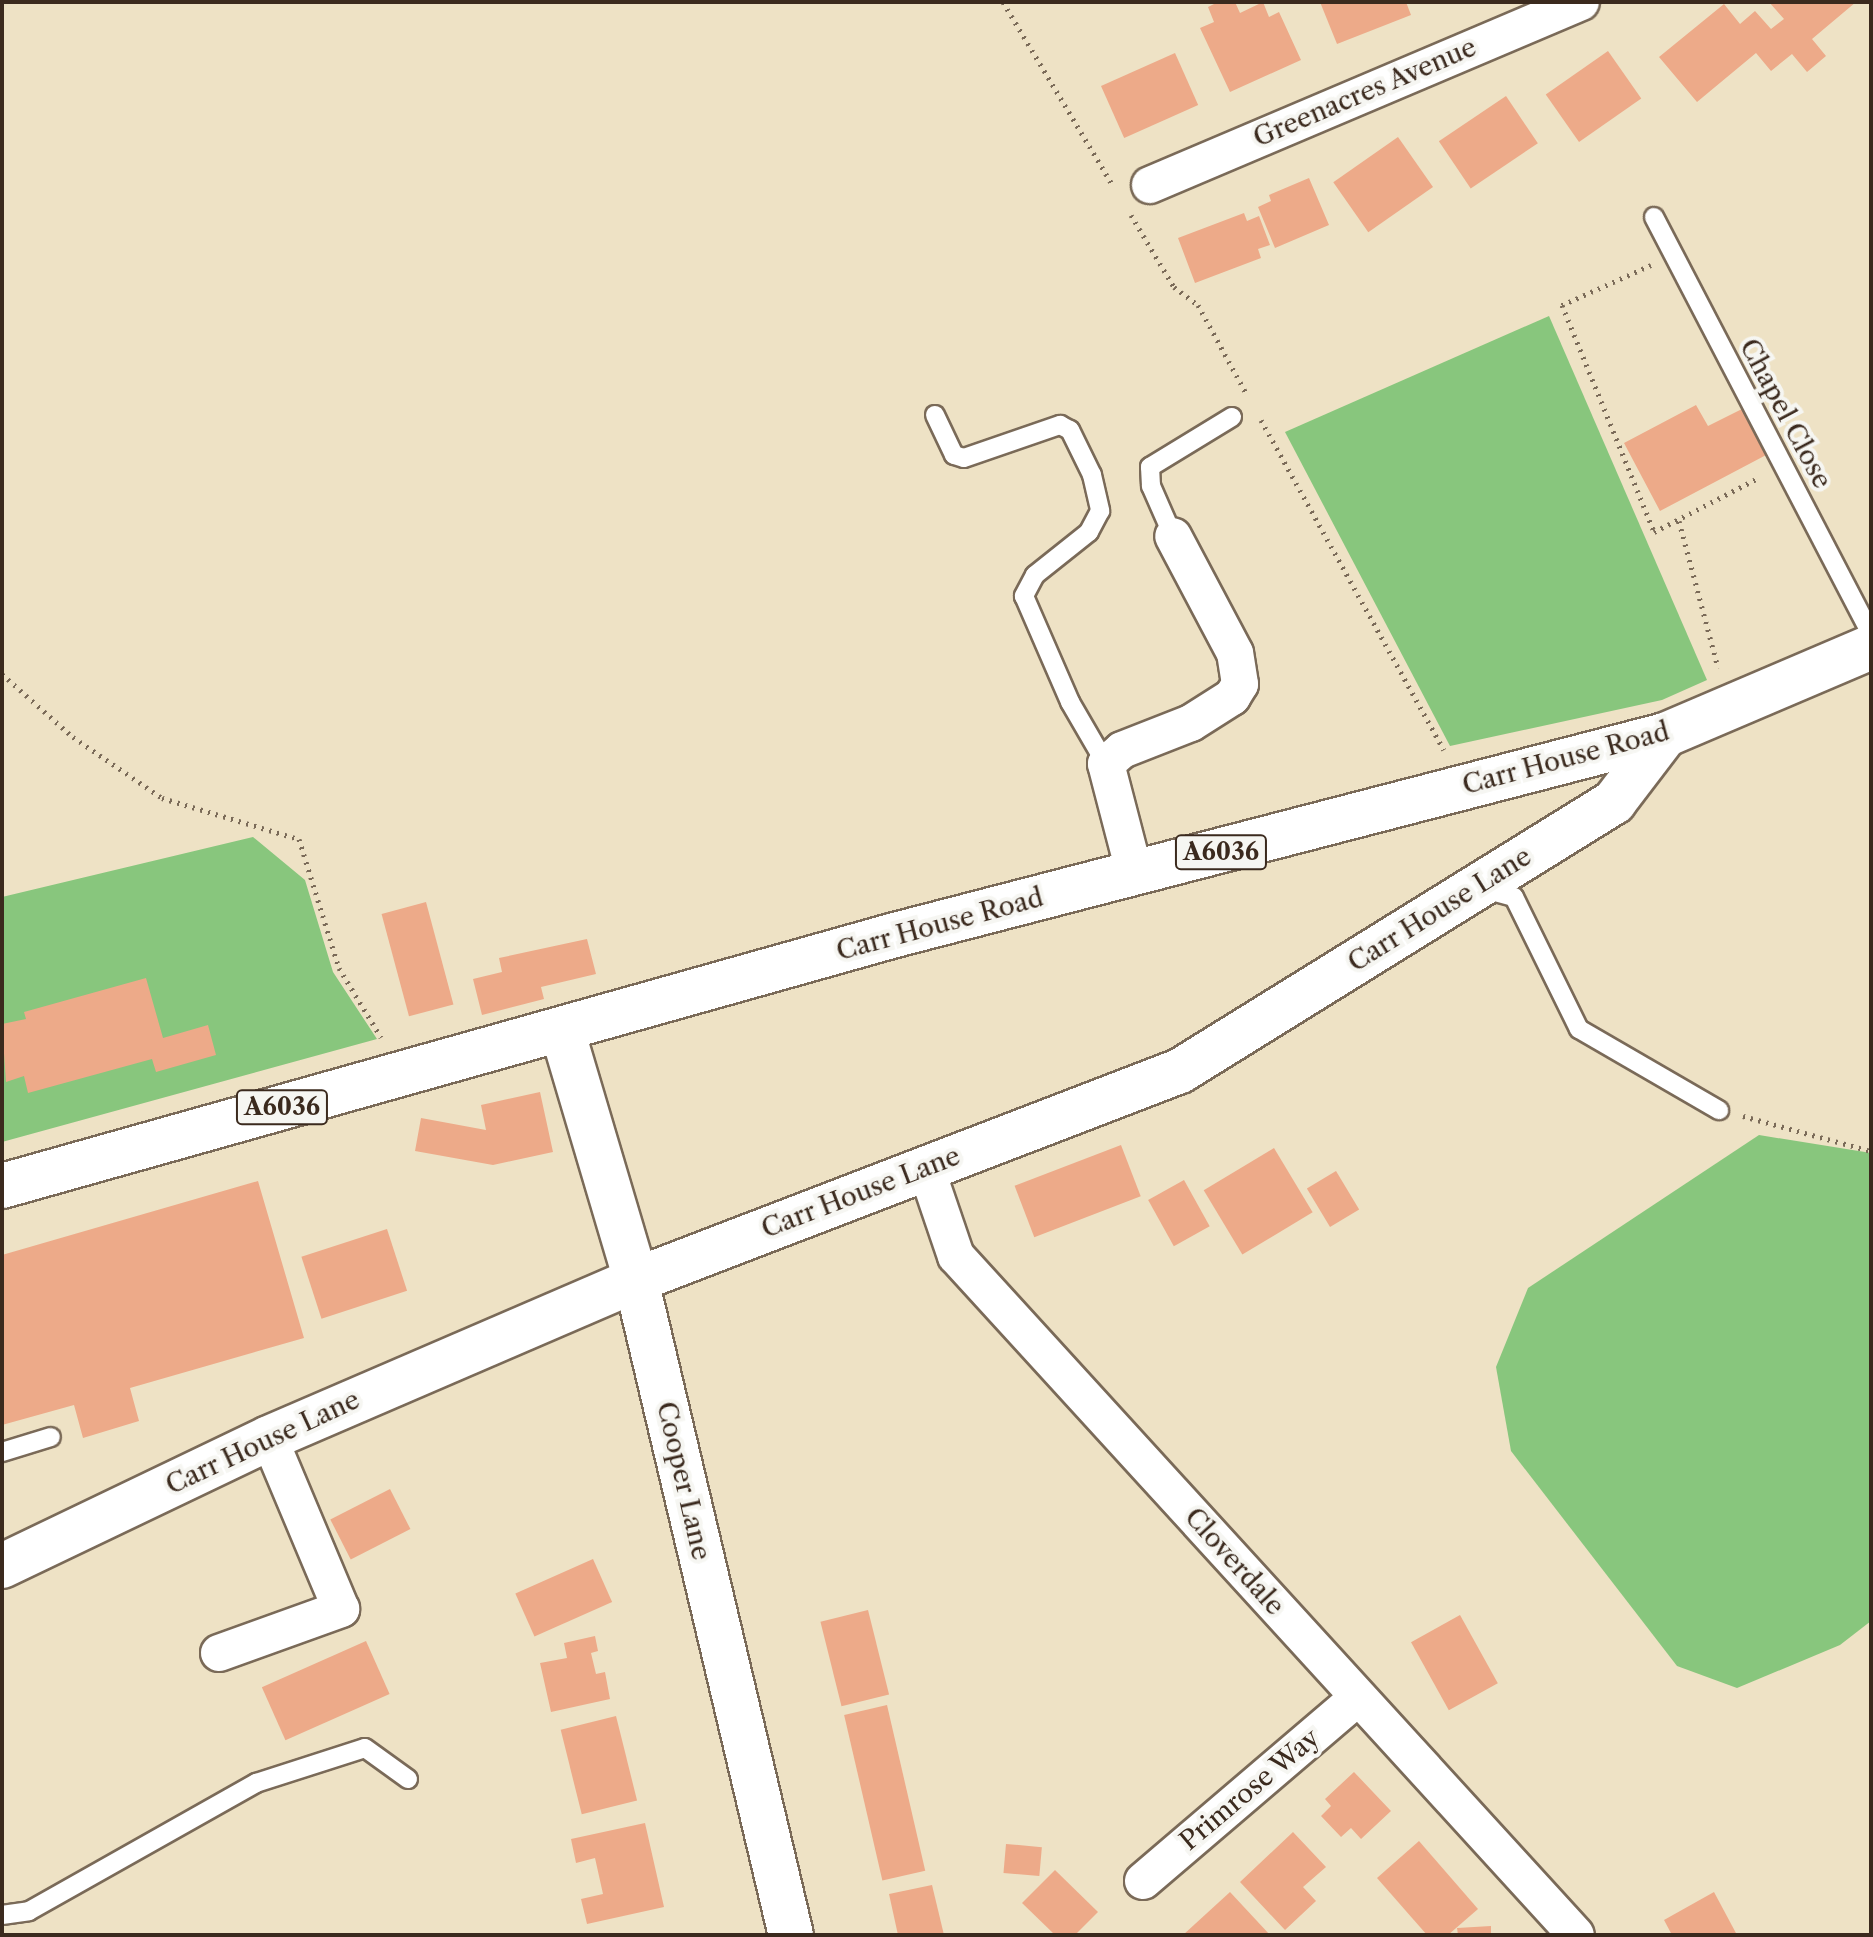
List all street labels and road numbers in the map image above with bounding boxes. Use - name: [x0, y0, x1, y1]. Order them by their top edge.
- street label: Greenacres Avenue: [1248, 32, 1482, 154]
- street label: Chapel Close: [1733, 334, 1837, 494]
- street label: Carr House Road: [1459, 716, 1673, 802]
- road number: A6036: [1173, 832, 1269, 872]
- street label: Carr House Lane: [1342, 841, 1538, 979]
- street label: Carr House Road: [833, 882, 1047, 968]
- road number: A6036: [234, 1087, 330, 1127]
- street label: Carr House Lane: [757, 1141, 965, 1245]
- street label: Carr House Lane: [161, 1384, 365, 1502]
- street label: Cooper Lane: [650, 1399, 716, 1563]
- street label: Cloverdale: [1178, 1502, 1290, 1622]
- street label: Primrose Way: [1174, 1722, 1326, 1858]

